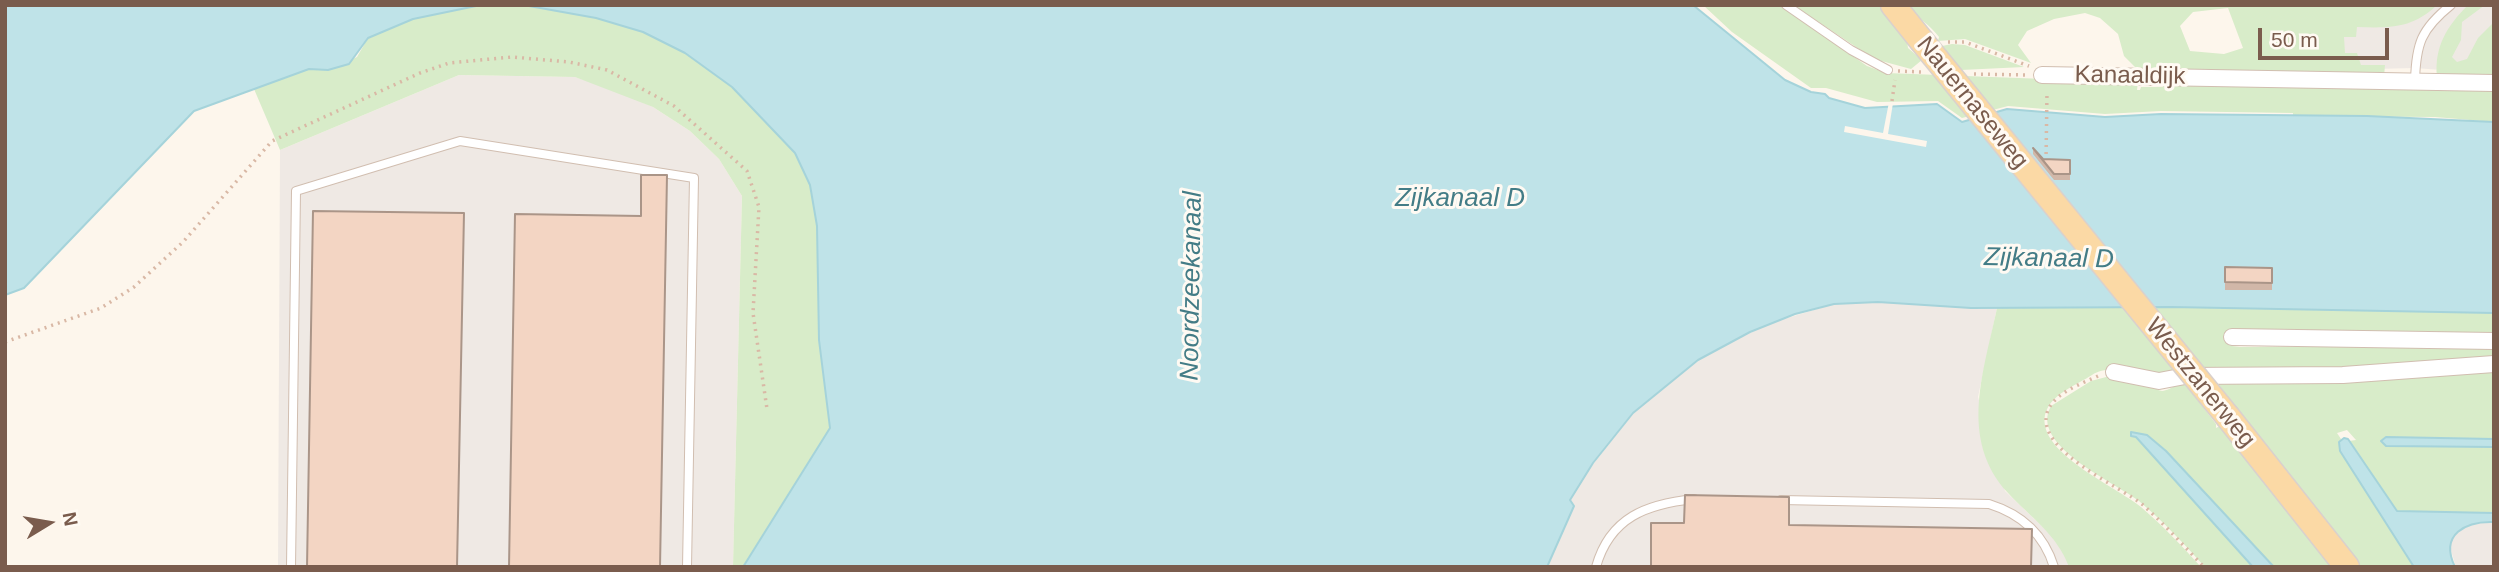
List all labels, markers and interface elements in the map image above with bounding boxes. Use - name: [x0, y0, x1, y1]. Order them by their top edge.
- scale bar: [2261, 14, 2392, 58]
- text: 50 m: [2271, 28, 2318, 51]
- street label: Nauernaseweg: [1910, 31, 2034, 175]
- street label: Kanaaldijk: [2074, 61, 2186, 91]
- water label: Zijkanaal D: [1395, 183, 1525, 215]
- water label: Noordzeekanaal: [1175, 191, 1209, 381]
- water label: Zijkanaal D: [1984, 242, 2114, 276]
- street label: Westzanerweg: [2139, 312, 2261, 454]
- north arrow: [14, 488, 84, 558]
- text: N: [58, 510, 82, 528]

